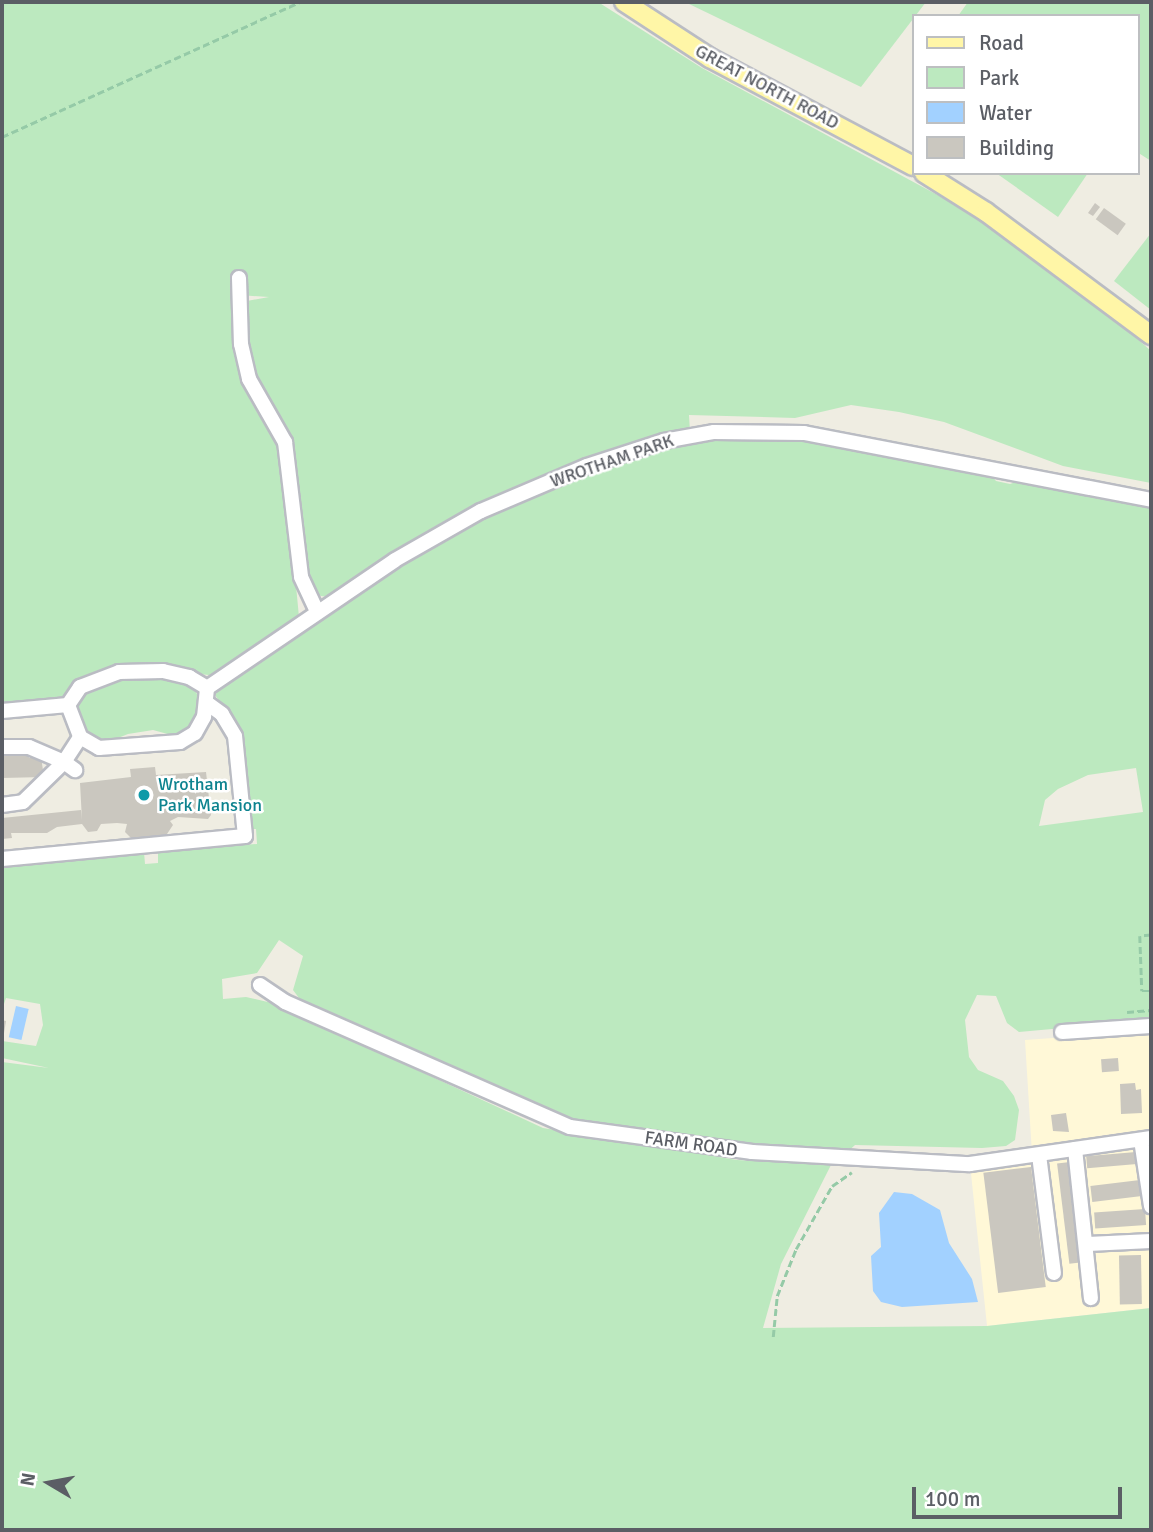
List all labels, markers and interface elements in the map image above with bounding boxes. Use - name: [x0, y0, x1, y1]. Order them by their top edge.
- legend: [912, 14, 1139, 175]
- text: Road: [979, 30, 1024, 56]
- street label: GREAT NORTH ROAD: [691, 40, 843, 134]
- text: Park: [979, 65, 1019, 91]
- text: Water: [979, 100, 1032, 126]
- text: Building: [979, 135, 1054, 161]
- street label: WROTHAM PARK: [547, 430, 677, 492]
- place label: Wrotham Park Mansion: [158, 774, 262, 816]
- marker: Wrotham Park Mansion: [136, 787, 152, 803]
- street label: FARM ROAD: [643, 1127, 739, 1161]
- north arrow: [14, 1448, 84, 1518]
- text: N: [15, 1471, 41, 1488]
- scale bar: [915, 1472, 1125, 1516]
- text: 100 m: [925, 1486, 980, 1512]

